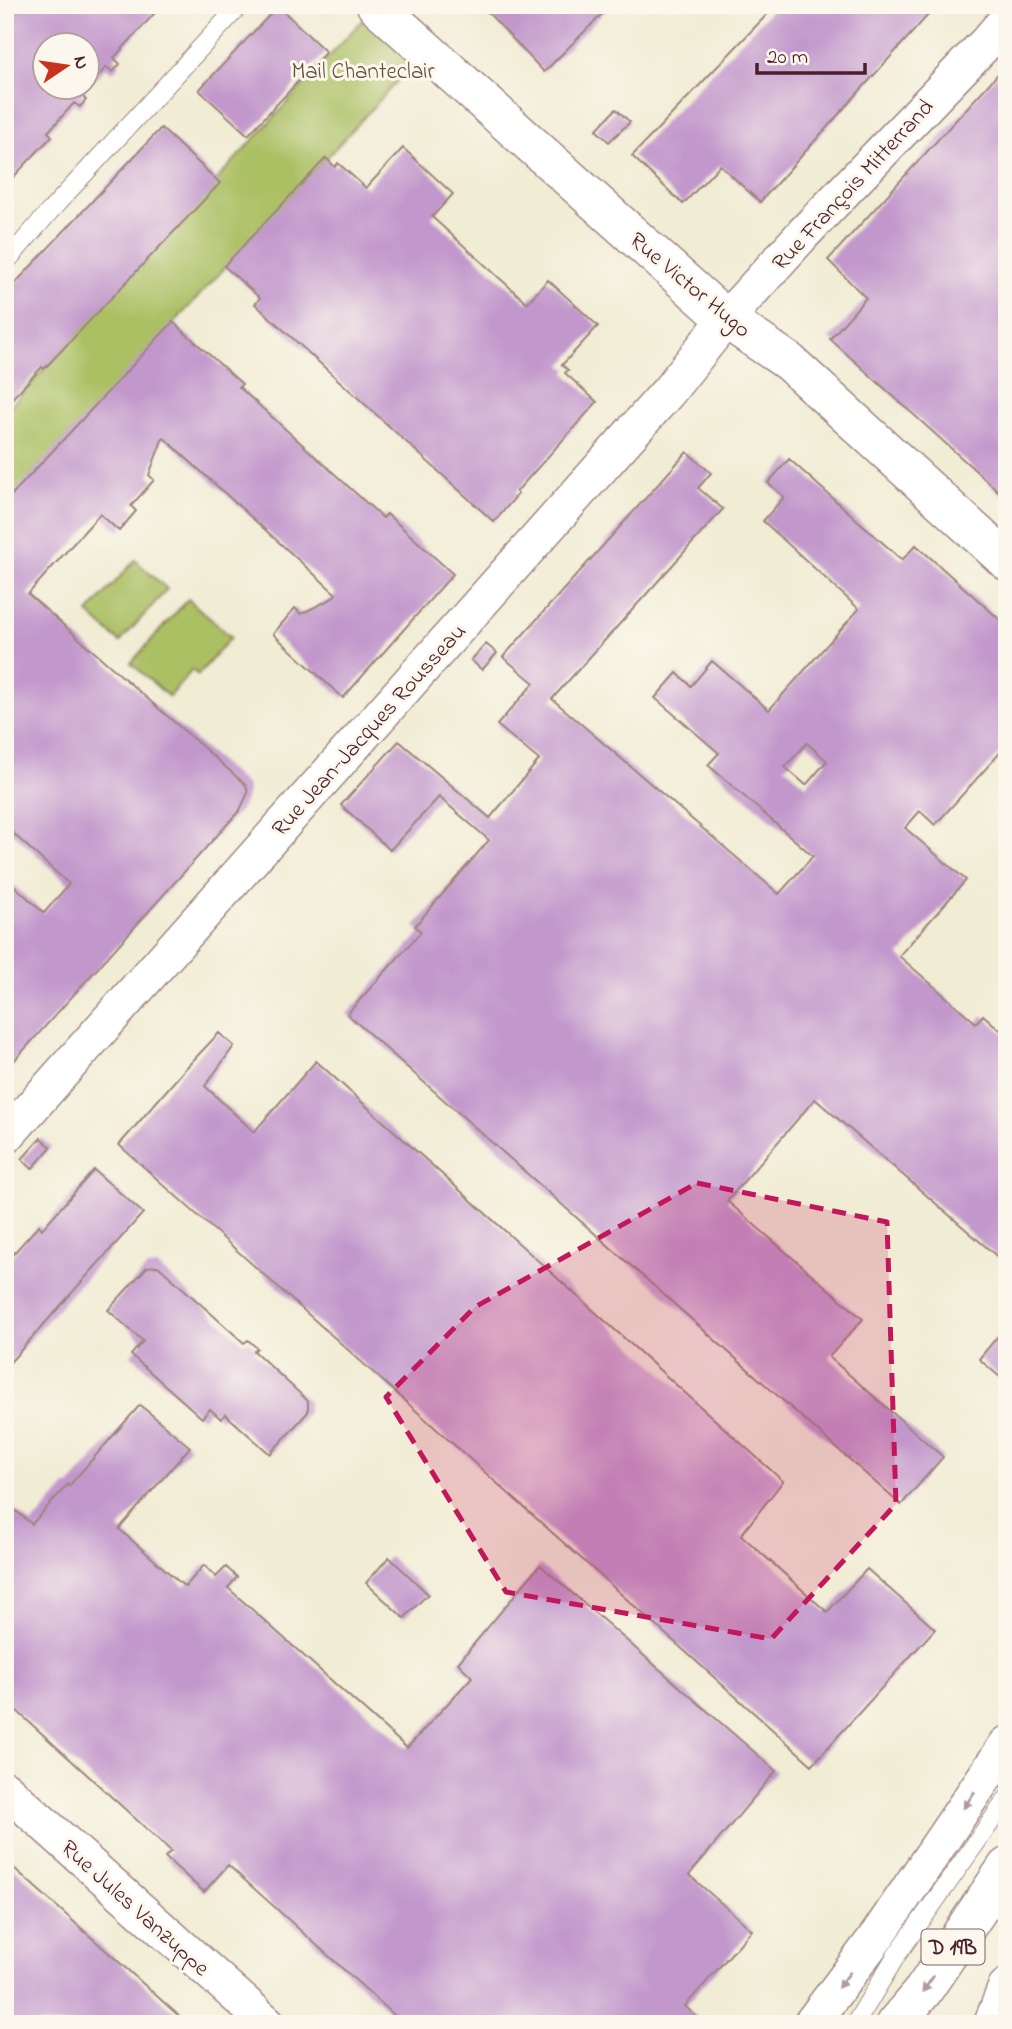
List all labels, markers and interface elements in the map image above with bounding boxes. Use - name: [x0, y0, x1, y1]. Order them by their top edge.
- north arrow: [32, 32, 102, 102]
- scale bar: [757, 32, 865, 76]
- text: 20 m: [767, 43, 808, 73]
- text: N: [66, 53, 95, 72]
- park label: Mail Chanteclair: [291, 56, 435, 89]
- street label: Rue François Mitterrand: [765, 92, 942, 279]
- street label: Rue Victor Hugo: [621, 225, 757, 347]
- street label: Rue Jean-Jacques Rousseau: [265, 617, 475, 845]
- one-way arrow: [962, 1791, 975, 1810]
- street label: Rue Jules Vanzuppe: [53, 1833, 217, 1985]
- road number: D 19B: [922, 1930, 984, 1965]
- one-way arrow: [836, 1970, 851, 1988]
- one-way arrow: [921, 1975, 935, 1993]

